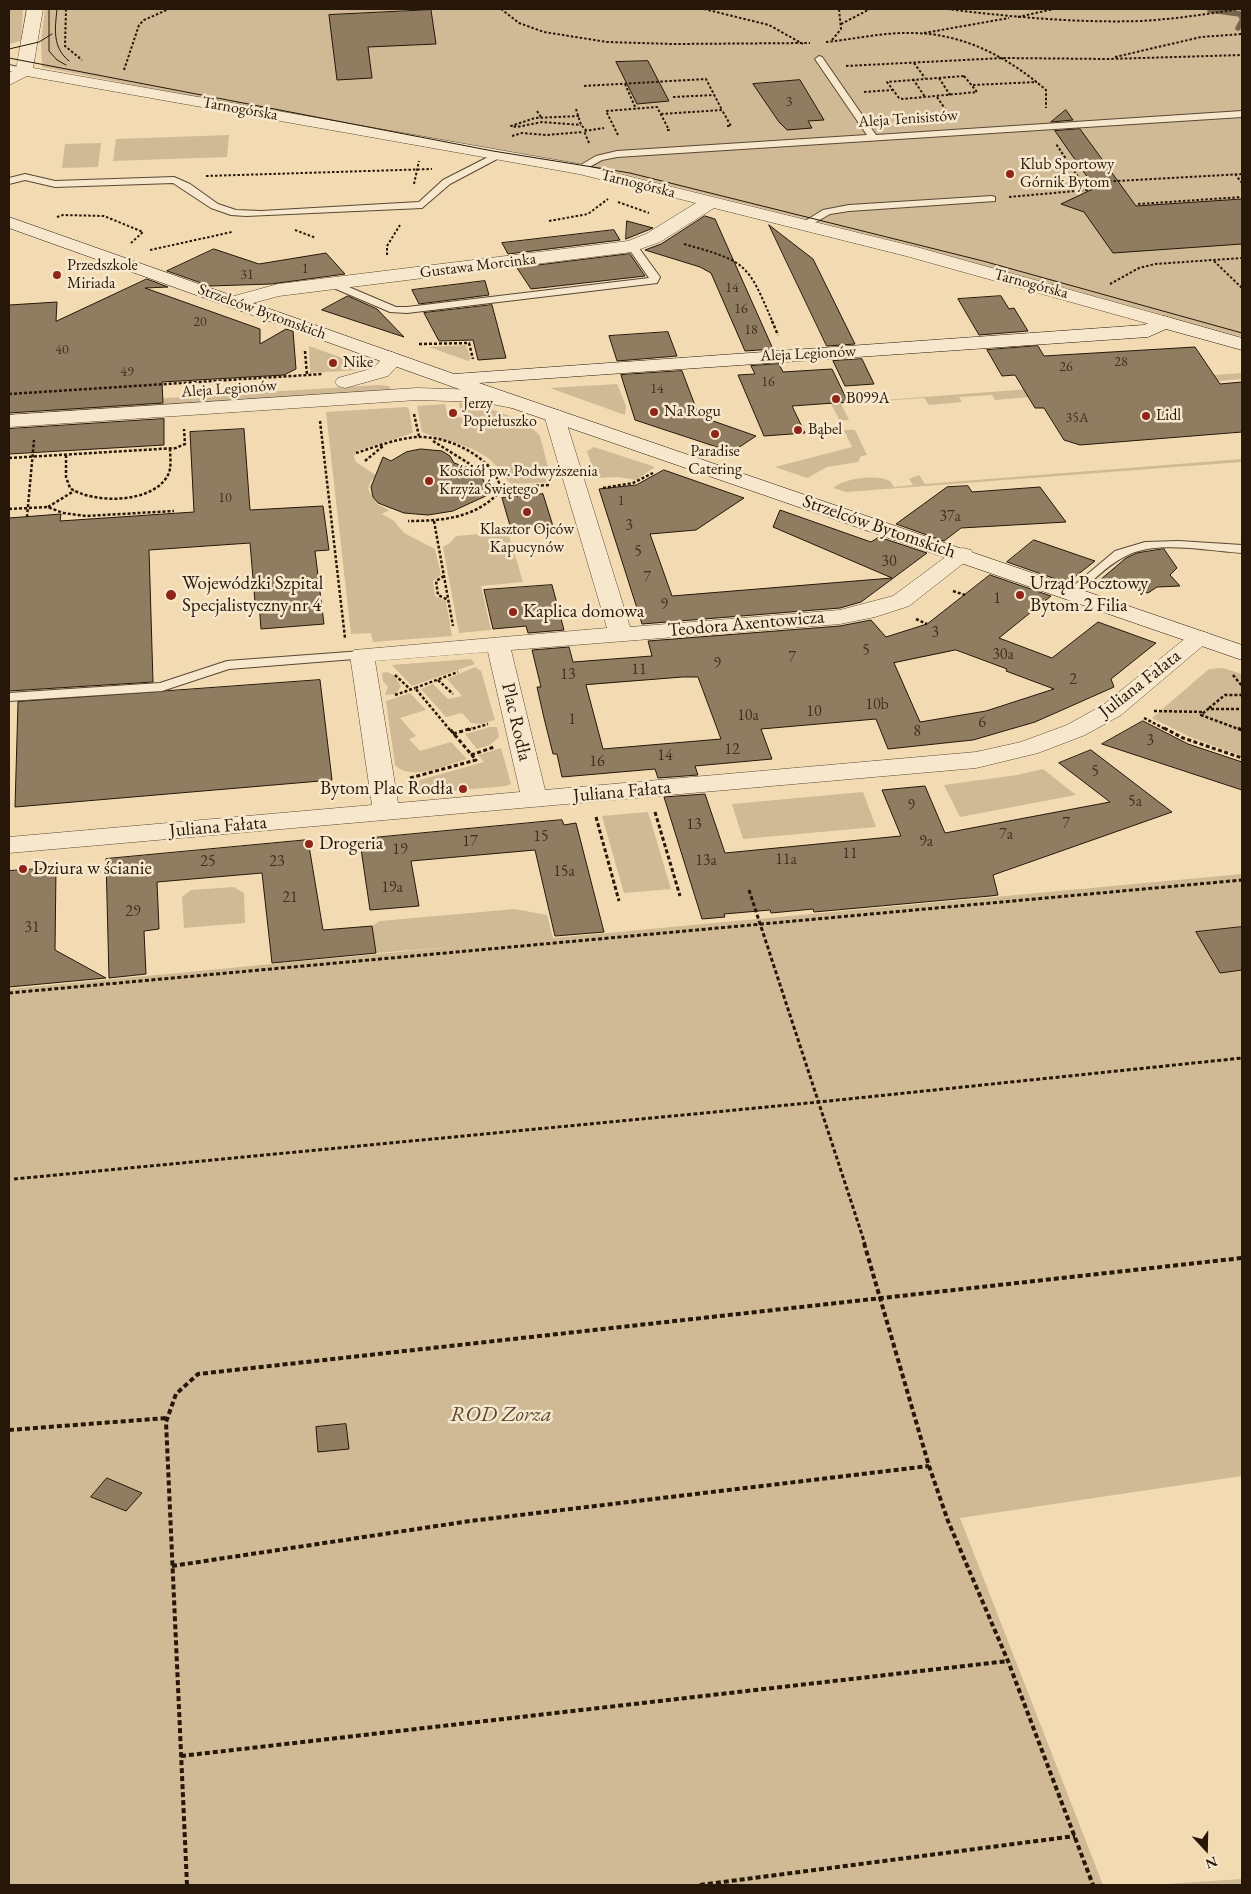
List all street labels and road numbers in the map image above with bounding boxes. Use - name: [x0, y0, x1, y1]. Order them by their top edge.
- street label: Tarnogórska: [201, 93, 279, 125]
- street label: Aleja Tenisistów: [857, 106, 959, 132]
- street label: Tarnogórska: [599, 165, 677, 203]
- street label: Gustawa Morcinka: [419, 249, 537, 283]
- street label: Tarnogórska: [992, 265, 1070, 303]
- street label: Strzelców Bytomskich: [195, 280, 329, 344]
- street label: Aleja Legionów: [760, 342, 856, 366]
- street label: Aleja Legionów: [181, 376, 277, 402]
- street label: Strzelców Bytomskich: [799, 490, 959, 564]
- street label: Teodora Axentowicza: [667, 606, 825, 642]
- street label: Juliana Fałata: [1094, 645, 1186, 723]
- street label: Plac Rodła: [496, 681, 536, 763]
- street label: Juliana Fałata: [572, 776, 672, 808]
- street label: Juliana Fałata: [168, 811, 268, 843]

